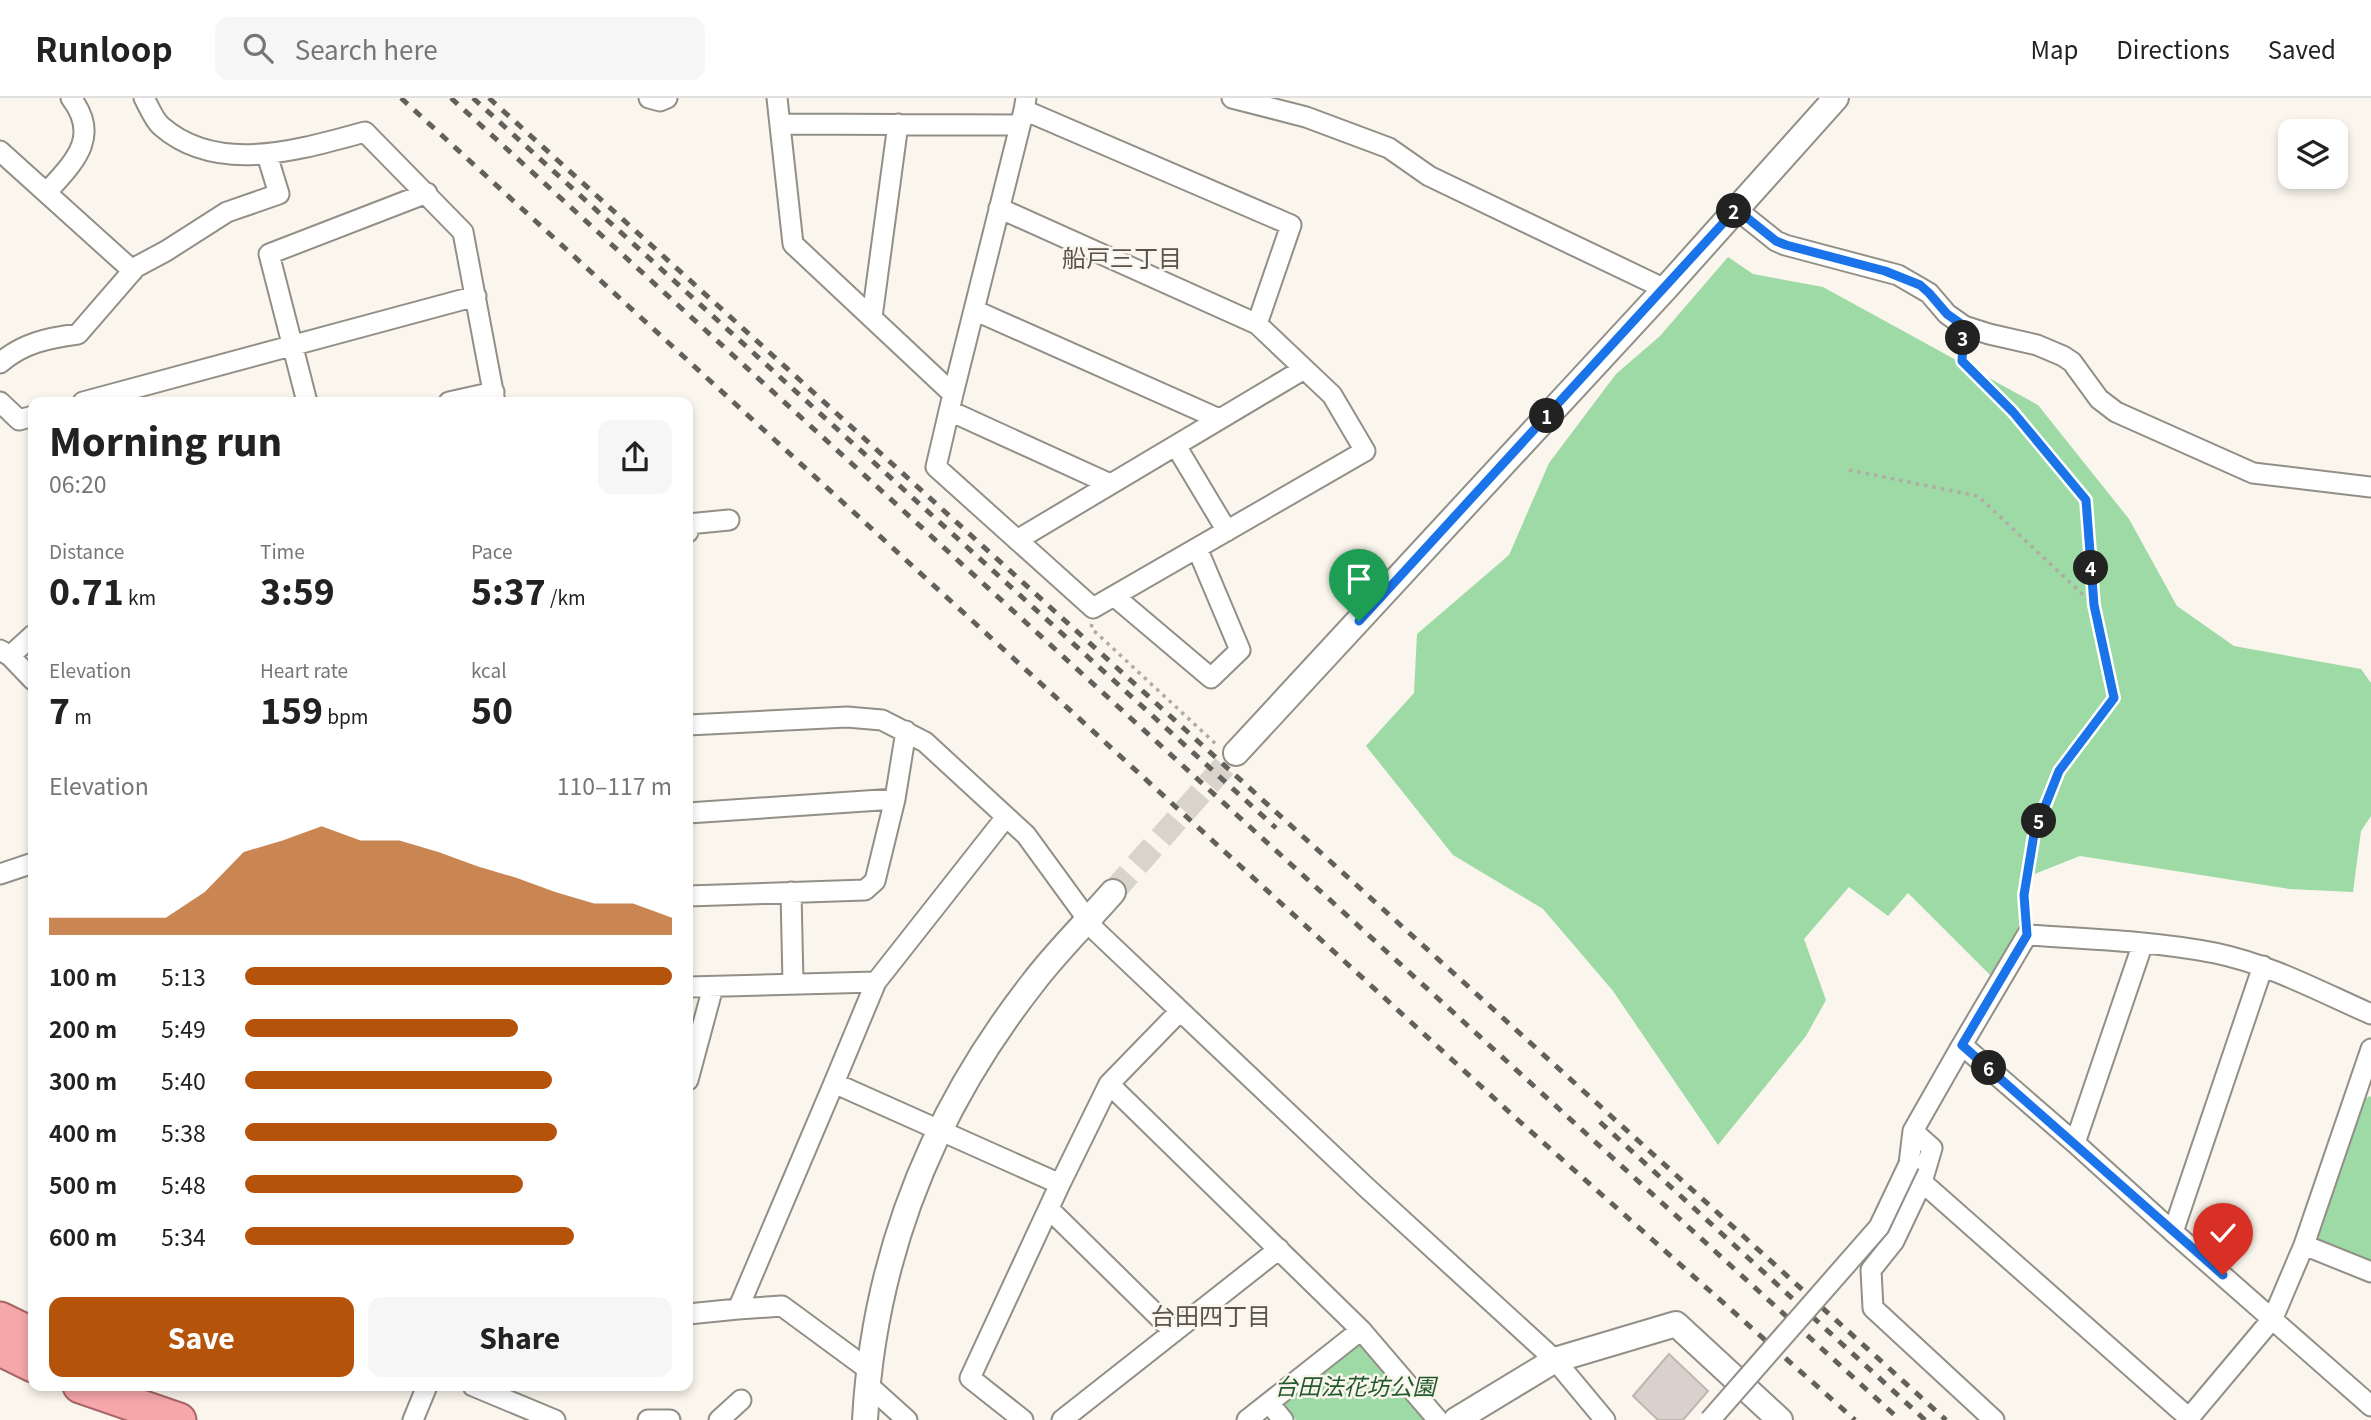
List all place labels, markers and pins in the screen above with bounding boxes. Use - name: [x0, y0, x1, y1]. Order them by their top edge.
- pin: 2: [1716, 194, 1752, 228]
- pin: 3: [1946, 320, 1980, 356]
- pin: 1: [1530, 398, 1564, 434]
- pin: [1329, 549, 1389, 621]
- pin: 4: [2074, 550, 2108, 586]
- pin: 5: [2022, 804, 2056, 838]
- pin: 6: [1972, 1051, 2007, 1086]
- pin: [2193, 1203, 2253, 1275]

